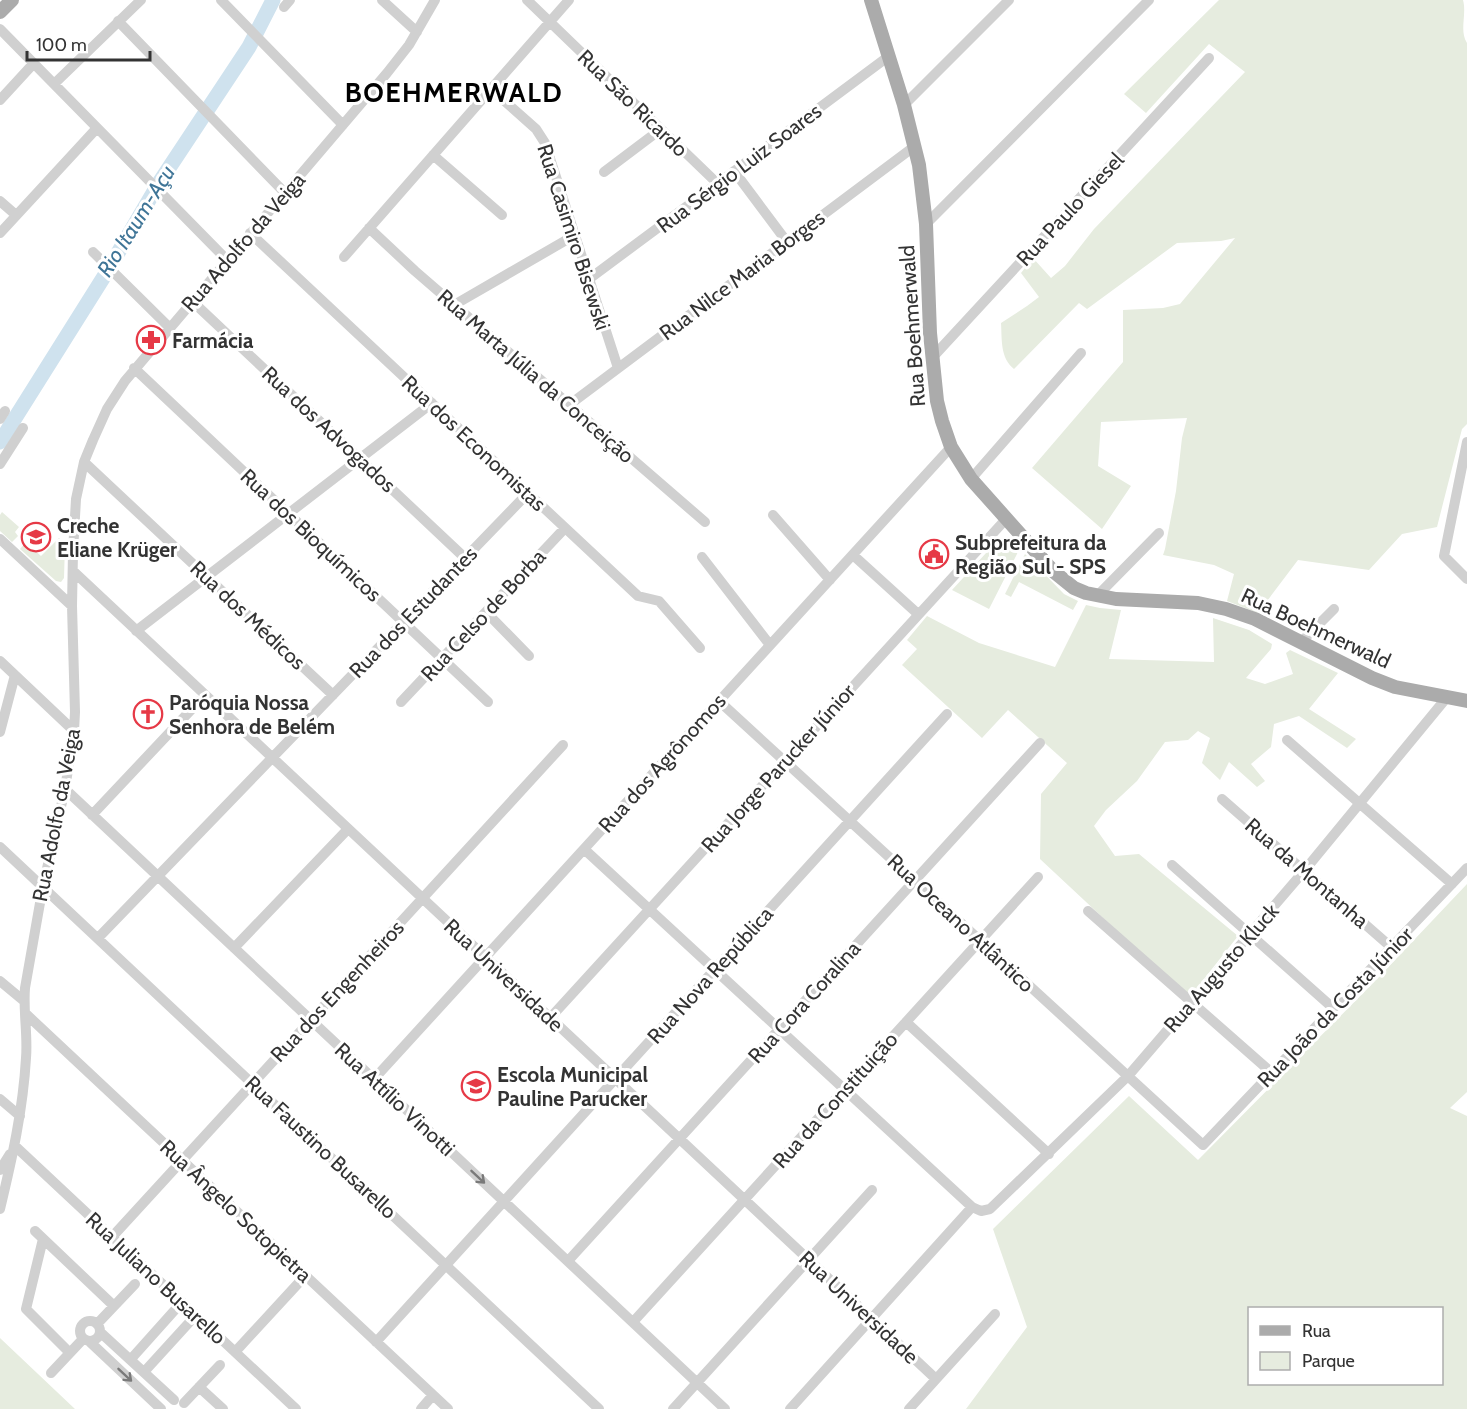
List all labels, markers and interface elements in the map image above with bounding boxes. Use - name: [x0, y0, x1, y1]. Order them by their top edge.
- scale bar: [27, 24, 150, 62]
- text: 100 m: [36, 34, 87, 56]
- street label: Rua São Ricardo: [573, 44, 693, 162]
- district label: BOEHMERWALD: [345, 76, 563, 109]
- street label: Rua Sérgio Luiz Soares: [652, 98, 826, 238]
- street label: Rua Casimiro Bisewski: [532, 141, 616, 333]
- street label: Rua Paulo Giesel: [1011, 147, 1129, 271]
- water label: Rio Itaum-Açu: [91, 160, 181, 282]
- street label: Rua Adolfo da Veiga: [176, 167, 310, 317]
- street label: Rua Nilce Maria Borges: [654, 205, 830, 345]
- street label: Rua Boehmerwald: [894, 244, 930, 408]
- street label: Rua Marta Júlia da Conceição: [433, 284, 639, 468]
- pharmacy icon: Farmácia: [135, 324, 167, 356]
- place label: Farmácia: [172, 328, 254, 353]
- street label: Rua dos Advogados: [257, 361, 401, 497]
- street label: Rua dos Economistas: [397, 370, 551, 516]
- street label: Rua dos Bioquímicos: [236, 463, 387, 607]
- place label: Creche Eliane Krüger: [57, 513, 177, 562]
- school or university icon: Creche Eliane Krüger: [20, 521, 52, 553]
- place label: Subprefeitura da Região Sul - SPS: [955, 530, 1107, 579]
- public building icon: Subprefeitura da Região Sul - SPS: [918, 538, 950, 570]
- street label: Rua dos Estudantes: [344, 541, 482, 683]
- street label: Rua Celso de Borba: [415, 544, 551, 686]
- street label: Rua dos Médicos: [185, 555, 311, 675]
- street label: Rua Boehmerwald: [1237, 582, 1395, 674]
- street label: Rua Jorge Parucker Júnior: [696, 678, 860, 857]
- street label: Rua dos Agrônomos: [593, 688, 731, 837]
- place label: Paróquia Nossa Senhora de Belém: [169, 690, 335, 739]
- church icon: Paróquia Nossa Senhora de Belém: [132, 698, 164, 730]
- street label: Rua Adolfo da Veiga: [27, 726, 85, 904]
- street label: Rua da Montanha: [1240, 813, 1374, 933]
- street label: Rua Oceano Atlântico: [883, 849, 1039, 997]
- street label: Rua Augusto Kluck: [1158, 898, 1284, 1037]
- street label: Rua Nova República: [642, 901, 778, 1049]
- street label: Rua Universidade: [439, 913, 569, 1037]
- street label: Rua dos Engenheiros: [265, 915, 409, 1067]
- street label: Rua João da Costa Júnior: [1252, 921, 1418, 1092]
- street label: Rua Cora Coralina: [743, 936, 865, 1068]
- street label: Rua da Constituição: [767, 1027, 903, 1173]
- street label: Rua Attílio Vinotti: [330, 1037, 460, 1161]
- place label: Escola Municipal Pauline Parucker: [497, 1062, 648, 1111]
- street label: Rua Faustino Busarello: [240, 1070, 402, 1224]
- school or university icon: Escola Municipal Pauline Parucker: [460, 1070, 492, 1102]
- street label: Rua Ângelo Sotopietra: [155, 1134, 317, 1288]
- one-way arrow: [470, 1169, 485, 1184]
- street label: Rua Juliano Busarello: [81, 1207, 231, 1349]
- street label: Rua Universidade: [794, 1245, 924, 1369]
- legend: [1248, 1307, 1443, 1385]
- text: Rua: [1302, 1320, 1331, 1342]
- text: Parque: [1302, 1350, 1355, 1372]
- one-way arrow: [118, 1368, 133, 1383]

